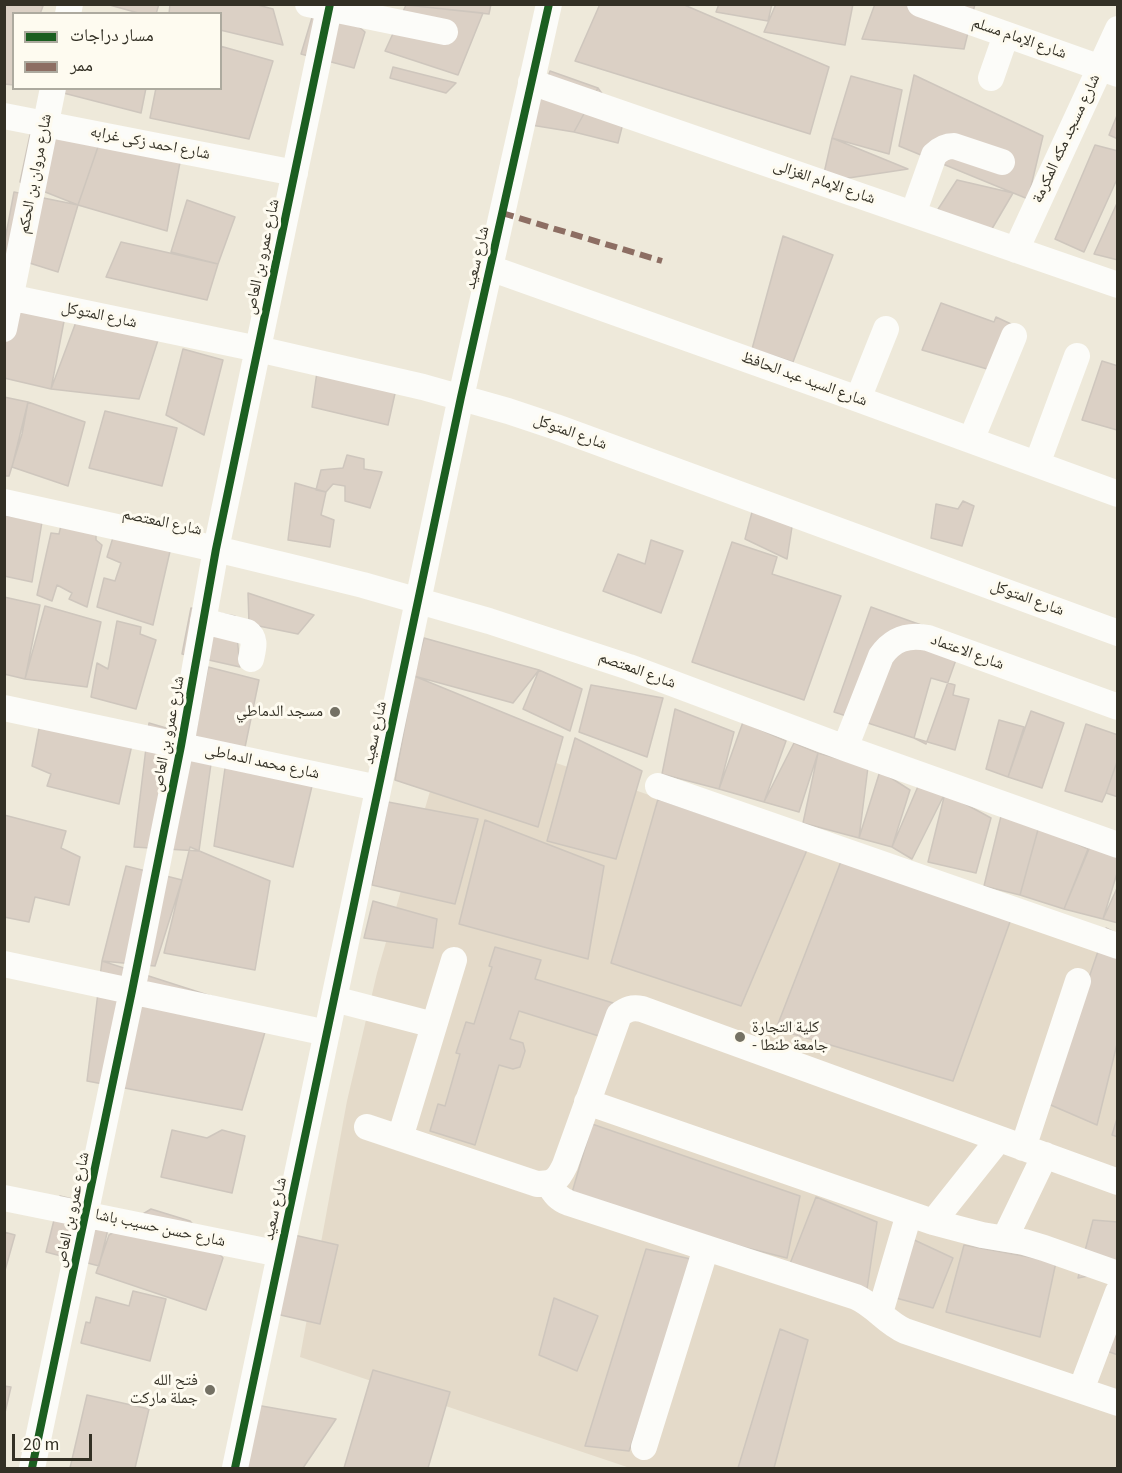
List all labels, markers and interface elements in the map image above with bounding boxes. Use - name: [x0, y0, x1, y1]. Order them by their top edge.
- legend: [12, 12, 222, 90]
- street label: شارع الإمام مسلم: [969, 14, 1069, 64]
- text: مسار دراجات: [70, 23, 154, 48]
- text: ممر: [70, 53, 93, 78]
- street label: شارع مسجد مكه المكرمة: [1029, 71, 1105, 207]
- street label: شارع مروان بن الحكم: [15, 112, 57, 236]
- street label: شارع احمد زكى غرابه: [88, 123, 212, 165]
- street label: شارع الإمام الغزالى: [770, 157, 878, 209]
- street label: شارع عمرو بن العاص: [241, 197, 285, 317]
- street label: شارع سعيد: [461, 225, 495, 291]
- street label: شارع المتوكل: [59, 299, 139, 333]
- street label: شارع السيد عبد الحافظ: [738, 348, 870, 412]
- street label: شارع المتوكل: [531, 411, 609, 455]
- street label: شارع المعتصم: [121, 505, 203, 541]
- street label: شارع المتوكل: [988, 577, 1066, 621]
- street label: شارع الاعتماد: [928, 631, 1006, 675]
- street label: شارع المعتصم: [596, 648, 678, 694]
- street label: شارع عمرو بن العاص: [148, 674, 190, 794]
- street label: شارع سعيد: [360, 700, 392, 766]
- place label: مسجد الدماطي: [236, 702, 323, 722]
- marker: مسجد الدماطي: [328, 705, 342, 719]
- street label: شارع محمد الدماطى: [203, 741, 321, 785]
- place label: كلية التجارة - جامعة طنطا: [752, 1018, 828, 1056]
- marker: كلية التجارة - جامعة طنطا: [733, 1030, 747, 1044]
- street label: شارع عمرو بن العاص: [51, 1150, 95, 1270]
- street label: شارع سعيد: [260, 1176, 292, 1242]
- street label: شارع حسن حسيب باشا: [93, 1206, 227, 1252]
- place label: فتح الله جملة ماركت: [130, 1371, 198, 1409]
- marker: فتح الله جملة ماركت: [203, 1383, 217, 1397]
- scale bar: [15, 1422, 94, 1460]
- text: 20 m: [23, 1432, 59, 1457]

